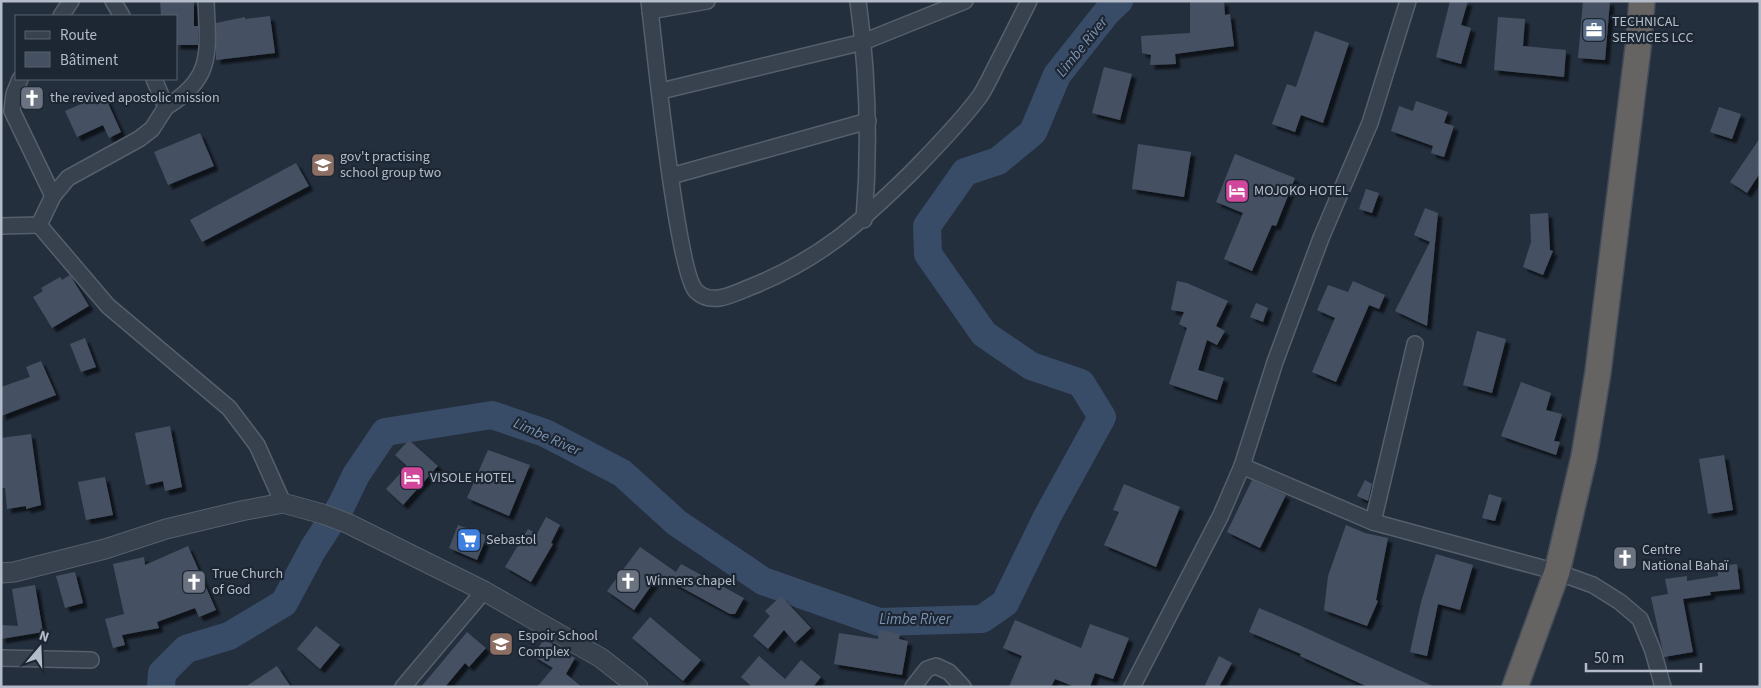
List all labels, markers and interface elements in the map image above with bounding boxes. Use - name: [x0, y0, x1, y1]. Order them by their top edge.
- water label: Limbe River: [1051, 12, 1113, 81]
- place label: TECHNICAL SERVICES LCC: [1612, 12, 1693, 48]
- legend: [15, 15, 178, 80]
- office icon: TECHNICAL SERVICES LCC: [1581, 17, 1607, 43]
- text: Route: [60, 25, 97, 46]
- text: Bâtiment: [60, 50, 118, 71]
- church icon: the revived apostolic mission: [19, 85, 45, 111]
- place label: the revived apostolic mission: [50, 88, 220, 108]
- place label: gov't practising school group two: [340, 147, 441, 183]
- school or university icon: gov't practising school group two: [310, 152, 336, 178]
- hotel icon: MOJOKO HOTEL: [1224, 178, 1250, 204]
- place label: MOJOKO HOTEL: [1254, 181, 1349, 201]
- water label: Limbe River: [510, 413, 585, 462]
- hotel icon: VISOLE HOTEL: [399, 465, 425, 491]
- place label: VISOLE HOTEL: [430, 468, 515, 488]
- supermarket icon: Sebastol: [456, 527, 482, 553]
- place label: Sebastol: [486, 530, 537, 550]
- place label: Centre National Bahaï: [1642, 540, 1729, 576]
- church icon: Centre National Bahaï: [1612, 545, 1638, 571]
- place label: True Church of God: [212, 564, 283, 600]
- church icon: Winners chapel: [615, 568, 641, 594]
- church icon: True Church of God: [181, 569, 207, 595]
- place label: Winners chapel: [646, 571, 736, 591]
- water label: Limbe River: [879, 609, 952, 630]
- north arrow: [15, 623, 65, 673]
- text: N: [36, 626, 52, 648]
- place label: Espoir School Complex: [518, 626, 598, 662]
- school or university icon: Espoir School Complex: [488, 631, 514, 657]
- scale bar: [1586, 640, 1701, 672]
- text: 50 m: [1594, 648, 1624, 669]

